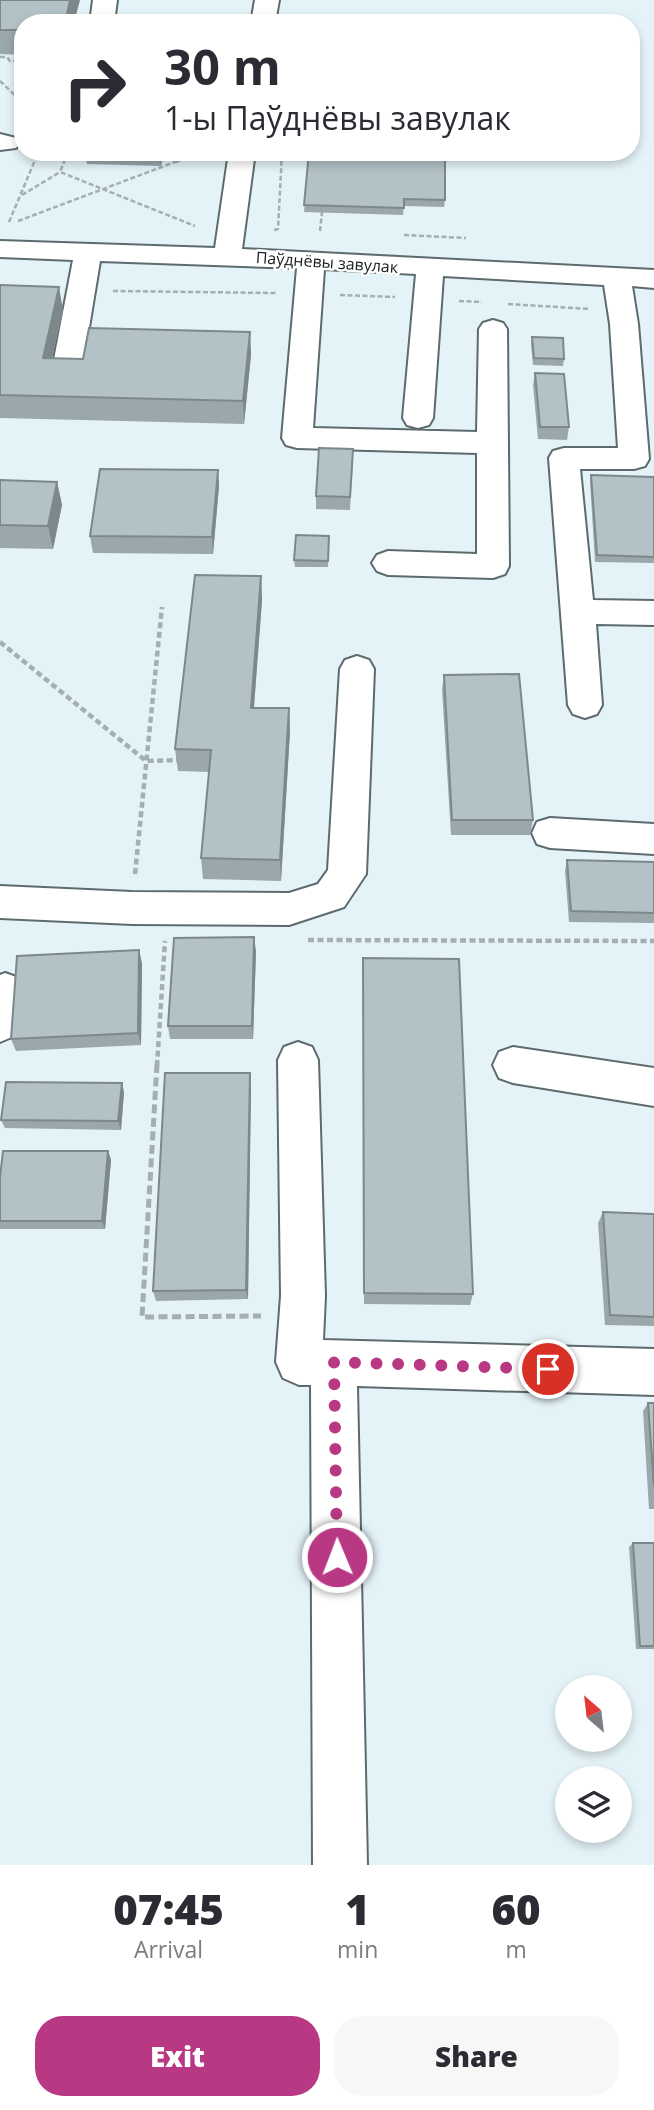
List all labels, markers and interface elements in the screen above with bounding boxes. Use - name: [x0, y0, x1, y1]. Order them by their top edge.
- text: 30 m: [164, 33, 281, 99]
- icon: right: [49, 42, 140, 133]
- text: 1-ы Паўднёвы завулак: [164, 96, 511, 139]
- street label: Паўднёвы завулак: [255, 246, 400, 278]
- pin: [518, 1339, 578, 1399]
- icon: arrive: [529, 1350, 567, 1388]
- position arrow: [300, 1520, 374, 1594]
- north arrow: [555, 1675, 632, 1752]
- map controls: [555, 1675, 632, 1843]
- button: layers: [555, 1766, 632, 1843]
- text: 07:45: [113, 1880, 224, 1937]
- text: 1: [345, 1880, 370, 1937]
- text: 60: [492, 1880, 541, 1937]
- text: Arrival: [134, 1933, 203, 1965]
- text: min: [337, 1933, 378, 1965]
- text: m: [505, 1933, 527, 1965]
- button: Exit: [35, 2016, 320, 2096]
- button: Share: [334, 2016, 619, 2096]

